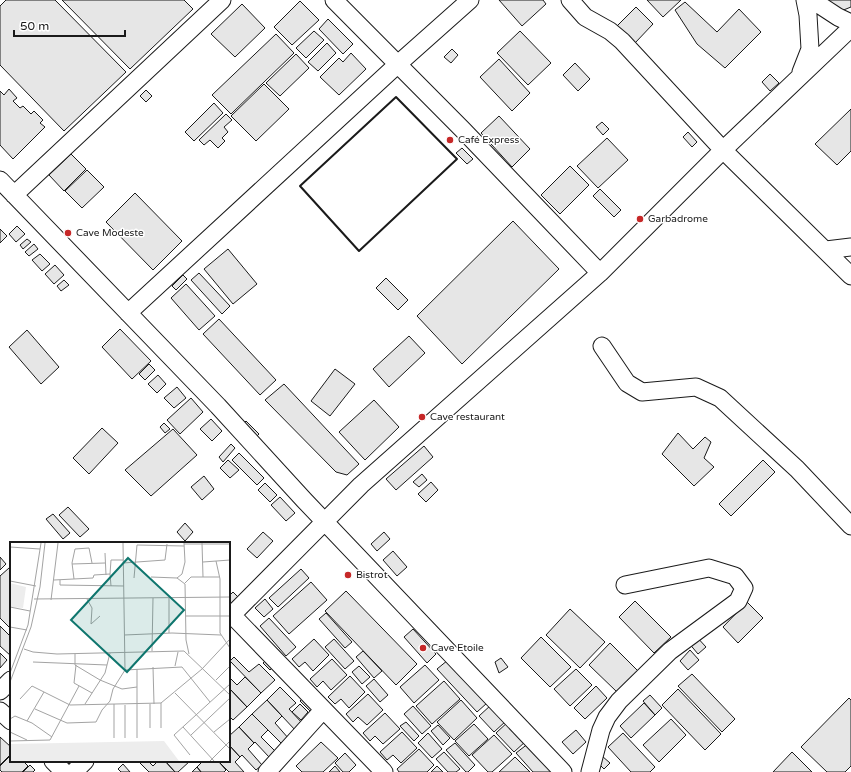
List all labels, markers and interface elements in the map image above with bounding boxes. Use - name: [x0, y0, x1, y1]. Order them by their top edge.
- scale bar: [14, 12, 125, 38]
- text: 50 m: [20, 19, 49, 33]
- place label: Café Express: [458, 134, 519, 146]
- marker: Café Express: [445, 135, 455, 145]
- place label: Garbadrome: [648, 213, 708, 225]
- marker: Garbadrome: [635, 214, 645, 224]
- place label: Cave Modeste: [76, 227, 144, 239]
- marker: Cave Modeste: [63, 228, 73, 238]
- place label: Cave restaurant: [430, 411, 505, 423]
- marker: Cave restaurant: [417, 412, 427, 422]
- inset map: [10, 542, 230, 762]
- place label: Bistrot: [356, 569, 388, 581]
- marker: Bistrot: [343, 570, 353, 580]
- place label: Cave Etoile: [431, 642, 484, 654]
- marker: Cave Etoile: [418, 643, 428, 653]

